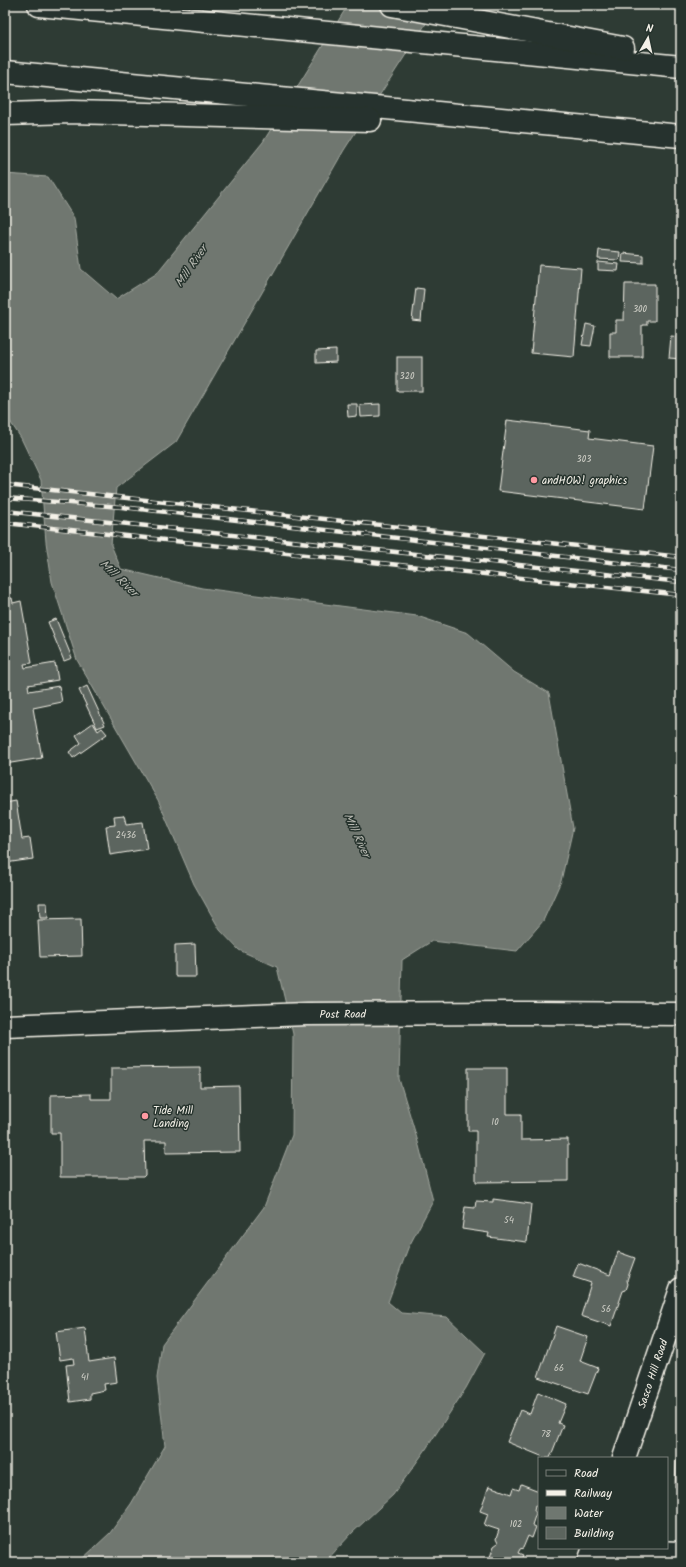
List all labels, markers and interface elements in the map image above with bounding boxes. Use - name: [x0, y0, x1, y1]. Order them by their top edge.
- north arrow: [628, 18, 668, 58]
- text: N: [645, 20, 654, 39]
- water label: Mill River: [170, 239, 214, 291]
- house number: 300: [633, 302, 648, 317]
- house number: 320: [400, 369, 415, 384]
- house number: 303: [577, 452, 591, 467]
- place label: andHOW! graphics: [542, 472, 627, 490]
- marker: andHOW! graphics: [529, 475, 539, 485]
- water label: Mill River: [95, 555, 144, 604]
- water label: Mill River: [338, 810, 376, 863]
- house number: 2436: [116, 828, 136, 843]
- street label: Post Road: [320, 1006, 367, 1024]
- place label: Tide Mill Landing: [153, 1102, 193, 1133]
- marker: Tide Mill Landing: [140, 1111, 150, 1121]
- house number: 10: [491, 1115, 499, 1130]
- house number: 54: [504, 1213, 514, 1228]
- house number: 56: [601, 1302, 611, 1317]
- street label: Sasco Hill Road: [633, 1337, 674, 1411]
- house number: 66: [554, 1361, 564, 1376]
- house number: 41: [81, 1370, 89, 1385]
- house number: 78: [541, 1427, 551, 1442]
- legend: [538, 1457, 668, 1549]
- text: Road: [574, 1464, 599, 1483]
- text: Railway: [574, 1484, 612, 1503]
- text: Water: [574, 1504, 604, 1523]
- house number: 102: [510, 1517, 522, 1532]
- text: Building: [574, 1524, 614, 1543]

